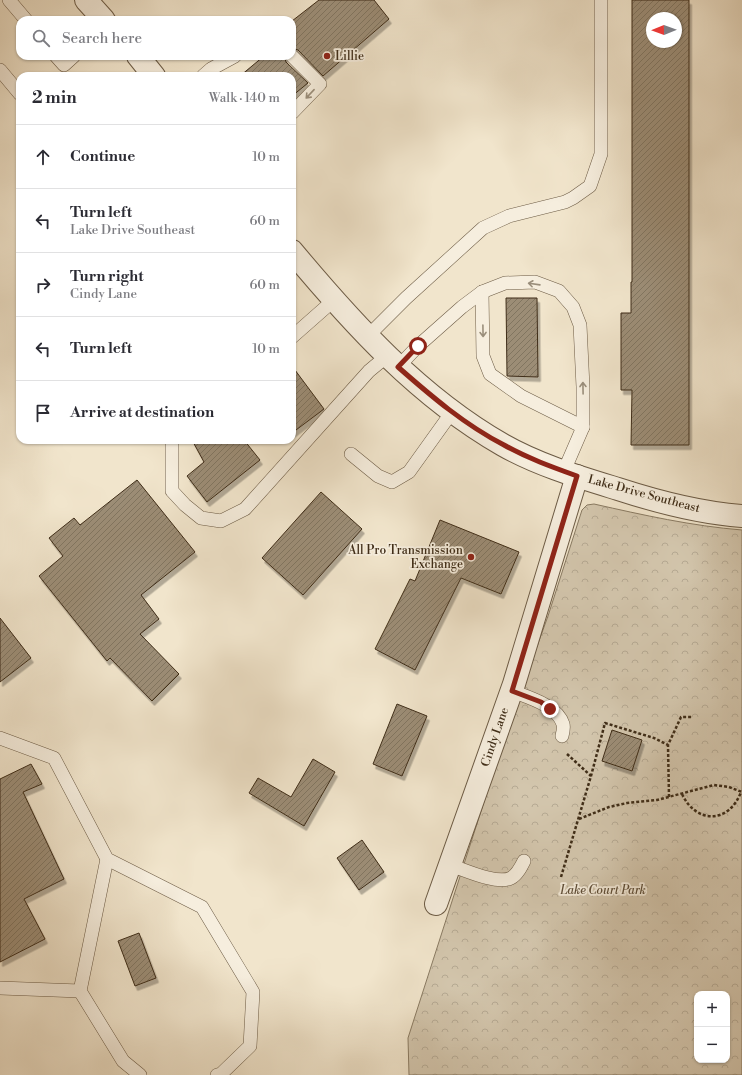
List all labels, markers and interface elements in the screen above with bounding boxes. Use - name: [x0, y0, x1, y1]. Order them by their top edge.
- north arrow: [646, 12, 682, 48]
- search box: [16, 16, 296, 60]
- icon: search: [30, 27, 52, 49]
- text: Search here: [62, 29, 142, 48]
- place label: Lillie: [335, 49, 364, 64]
- marker: Lillie: [322, 51, 332, 61]
- text: 2 min: [32, 87, 77, 109]
- one-way arrow: [306, 89, 315, 99]
- text: Walk · 140 m: [209, 90, 280, 106]
- icon: ahead: [32, 146, 54, 168]
- text: Continue: [70, 147, 135, 166]
- text: 10 m: [252, 149, 280, 165]
- text: Turn left: [70, 203, 132, 222]
- icon: left: [32, 210, 54, 232]
- text: 60 m: [249, 213, 280, 229]
- text: Lake Drive Southeast: [70, 222, 195, 238]
- text: Turn right: [70, 267, 144, 286]
- icon: right: [32, 274, 54, 296]
- text: 60 m: [249, 277, 280, 293]
- one-way arrow: [528, 280, 541, 288]
- text: Cindy Lane: [70, 286, 137, 302]
- one-way arrow: [479, 324, 487, 337]
- route start: [409, 337, 427, 355]
- icon: left: [32, 338, 54, 360]
- text: Turn left: [70, 339, 132, 358]
- text: 10 m: [252, 341, 280, 357]
- one-way arrow: [579, 382, 587, 395]
- icon: arrive: [32, 402, 54, 424]
- text: Arrive at destination: [70, 403, 214, 422]
- street label: Lake Drive Southeast: [586, 472, 702, 516]
- place label: All Pro Transmission Exchange: [347, 543, 463, 572]
- marker: All Pro Transmission Exchange: [466, 552, 476, 562]
- route end: [541, 700, 559, 718]
- street label: Cindy Lane: [478, 705, 512, 769]
- park label: Lake Court Park: [559, 883, 646, 898]
- map controls: [694, 991, 730, 1063]
- button: +: [694, 991, 730, 1027]
- button: −: [694, 1027, 730, 1063]

